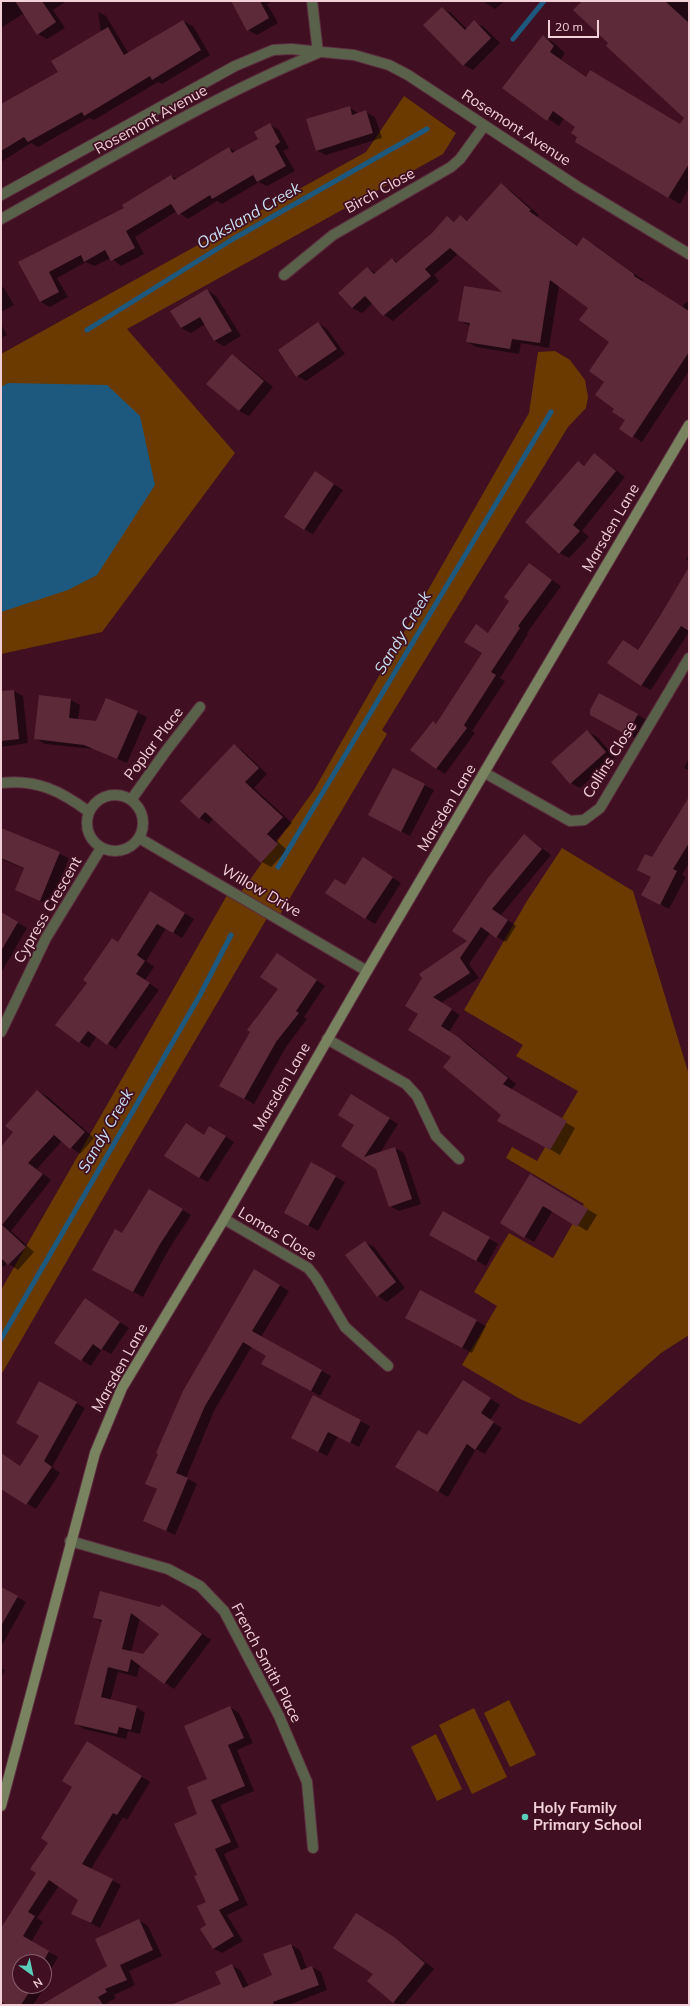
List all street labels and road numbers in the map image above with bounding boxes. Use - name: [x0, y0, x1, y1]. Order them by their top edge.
- street label: Rosemont Avenue: [91, 82, 211, 158]
- street label: Rosemont Avenue: [458, 86, 574, 170]
- street label: Birch Close: [342, 164, 418, 218]
- street label: Marsden Lane: [579, 481, 643, 575]
- street label: Poplar Place: [121, 704, 187, 784]
- street label: Collins Close: [579, 718, 641, 802]
- street label: Marsden Lane: [414, 761, 480, 855]
- street label: Cypress Crescent: [10, 854, 86, 966]
- street label: Willow Drive: [218, 861, 304, 921]
- street label: Marsden Lane: [250, 1040, 314, 1134]
- street label: Lomas Close: [235, 1204, 319, 1264]
- street label: Marsden Lane: [88, 1320, 152, 1416]
- street label: French Smith Place: [227, 1600, 305, 1726]

